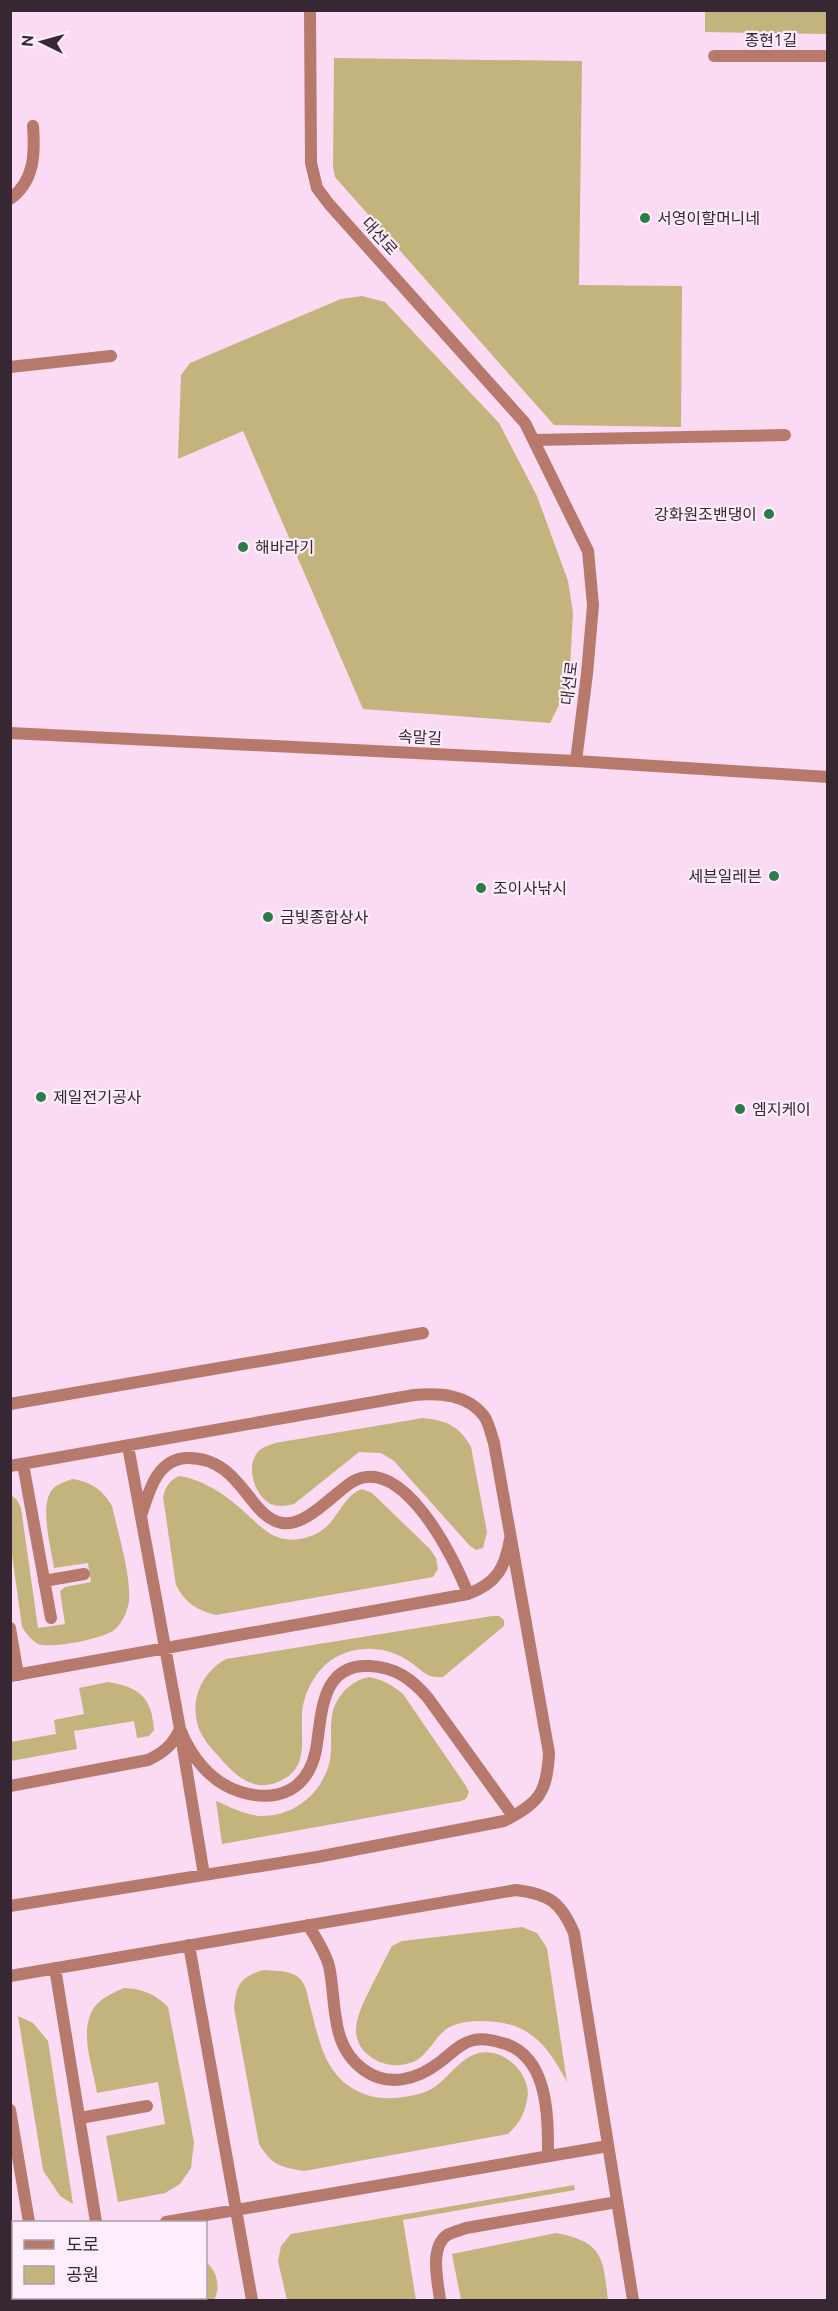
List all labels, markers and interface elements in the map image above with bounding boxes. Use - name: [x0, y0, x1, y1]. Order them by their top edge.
- north arrow: [12, 12, 72, 72]
- street label: 종현1길: [744, 31, 798, 49]
- text: N: [18, 34, 37, 47]
- place label: 서영이할머니네: [657, 209, 760, 227]
- marker: 서영이할머니네: [638, 211, 652, 225]
- street label: 대선로: [359, 214, 402, 259]
- place label: 강화원조밴댕이: [654, 505, 757, 523]
- marker: 강화원조밴댕이: [762, 507, 776, 521]
- place label: 해바라기: [255, 538, 314, 556]
- marker: 해바라기: [236, 540, 250, 554]
- street label: 대선로: [557, 660, 581, 706]
- street label: 속말길: [397, 727, 443, 747]
- place label: 세븐일레븐: [688, 867, 762, 885]
- marker: 세븐일레븐: [767, 869, 781, 883]
- place label: 조이사낚시: [493, 879, 567, 897]
- marker: 조이사낚시: [474, 881, 488, 895]
- place label: 금빛종합상사: [280, 908, 369, 926]
- marker: 금빛종합상사: [261, 910, 275, 924]
- place label: 제일전기공사: [53, 1088, 142, 1106]
- marker: 제일전기공사: [34, 1090, 48, 1104]
- place label: 엠지케이: [752, 1100, 811, 1118]
- marker: 엠지케이: [733, 1102, 747, 1116]
- legend: [12, 2221, 207, 2299]
- text: 도로: [66, 2234, 99, 2254]
- text: 공원: [66, 2264, 99, 2284]

